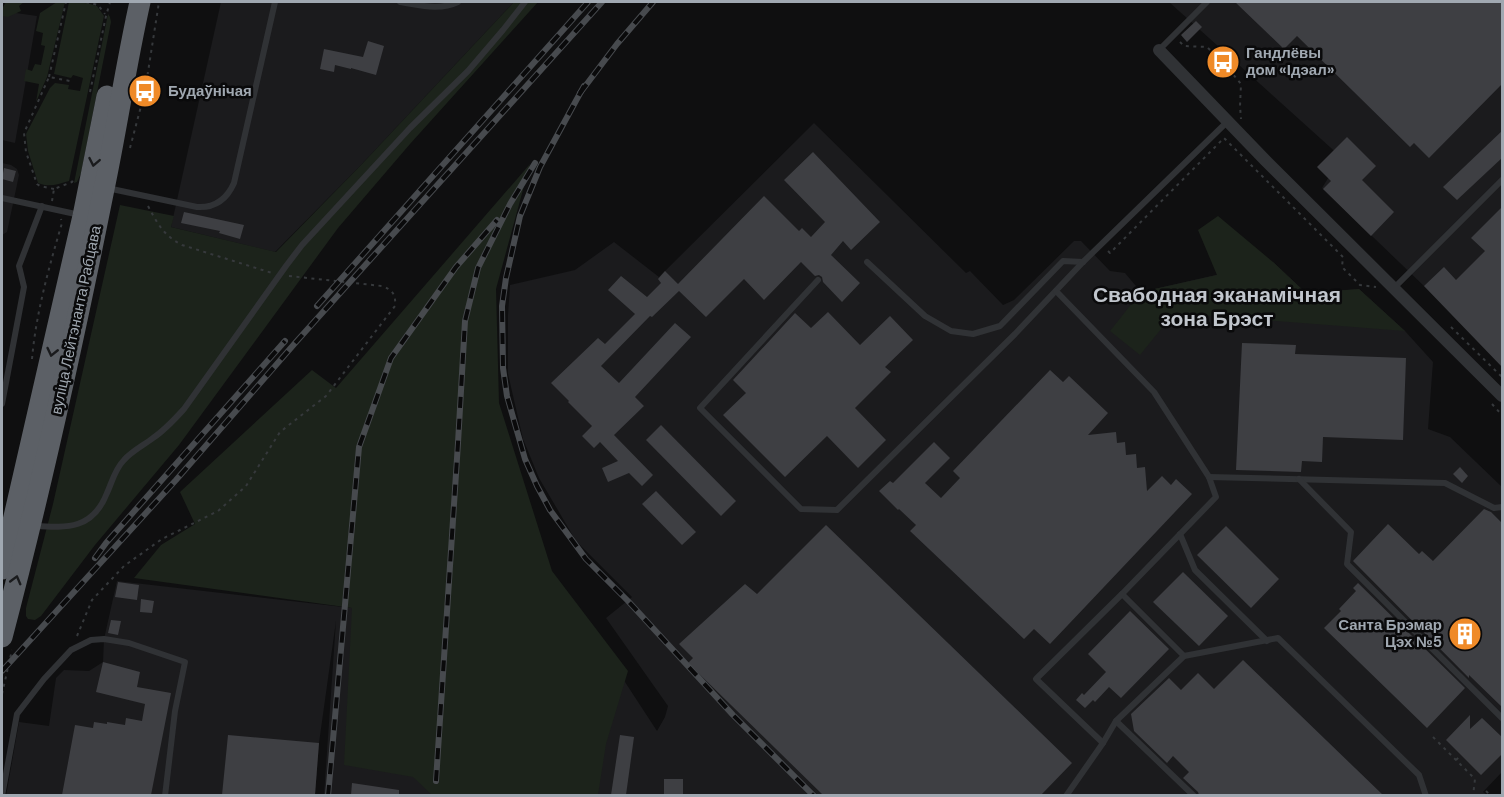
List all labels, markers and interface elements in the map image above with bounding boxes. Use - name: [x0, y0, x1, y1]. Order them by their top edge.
- place label: Гандлёвы дом «Ідэал»: [1246, 43, 1335, 80]
- bus stop icon: Гандлёвы дом «Ідэал»: [1205, 44, 1241, 80]
- bus stop icon: Будаўнічая: [127, 73, 163, 109]
- place label: Будаўнічая: [168, 81, 252, 101]
- one-way arrow: [88, 156, 101, 166]
- street label: вуліца Лейтэнанта Рабцава: [46, 223, 106, 416]
- district label: Свабодная эканамічная зона Брэст: [1093, 281, 1341, 333]
- one-way arrow: [46, 347, 59, 357]
- one-way arrow: [9, 576, 22, 586]
- place label: Санта Брэмар Цэх №5: [1338, 615, 1442, 652]
- building icon: Санта Брэмар Цэх №5: [1447, 616, 1483, 652]

